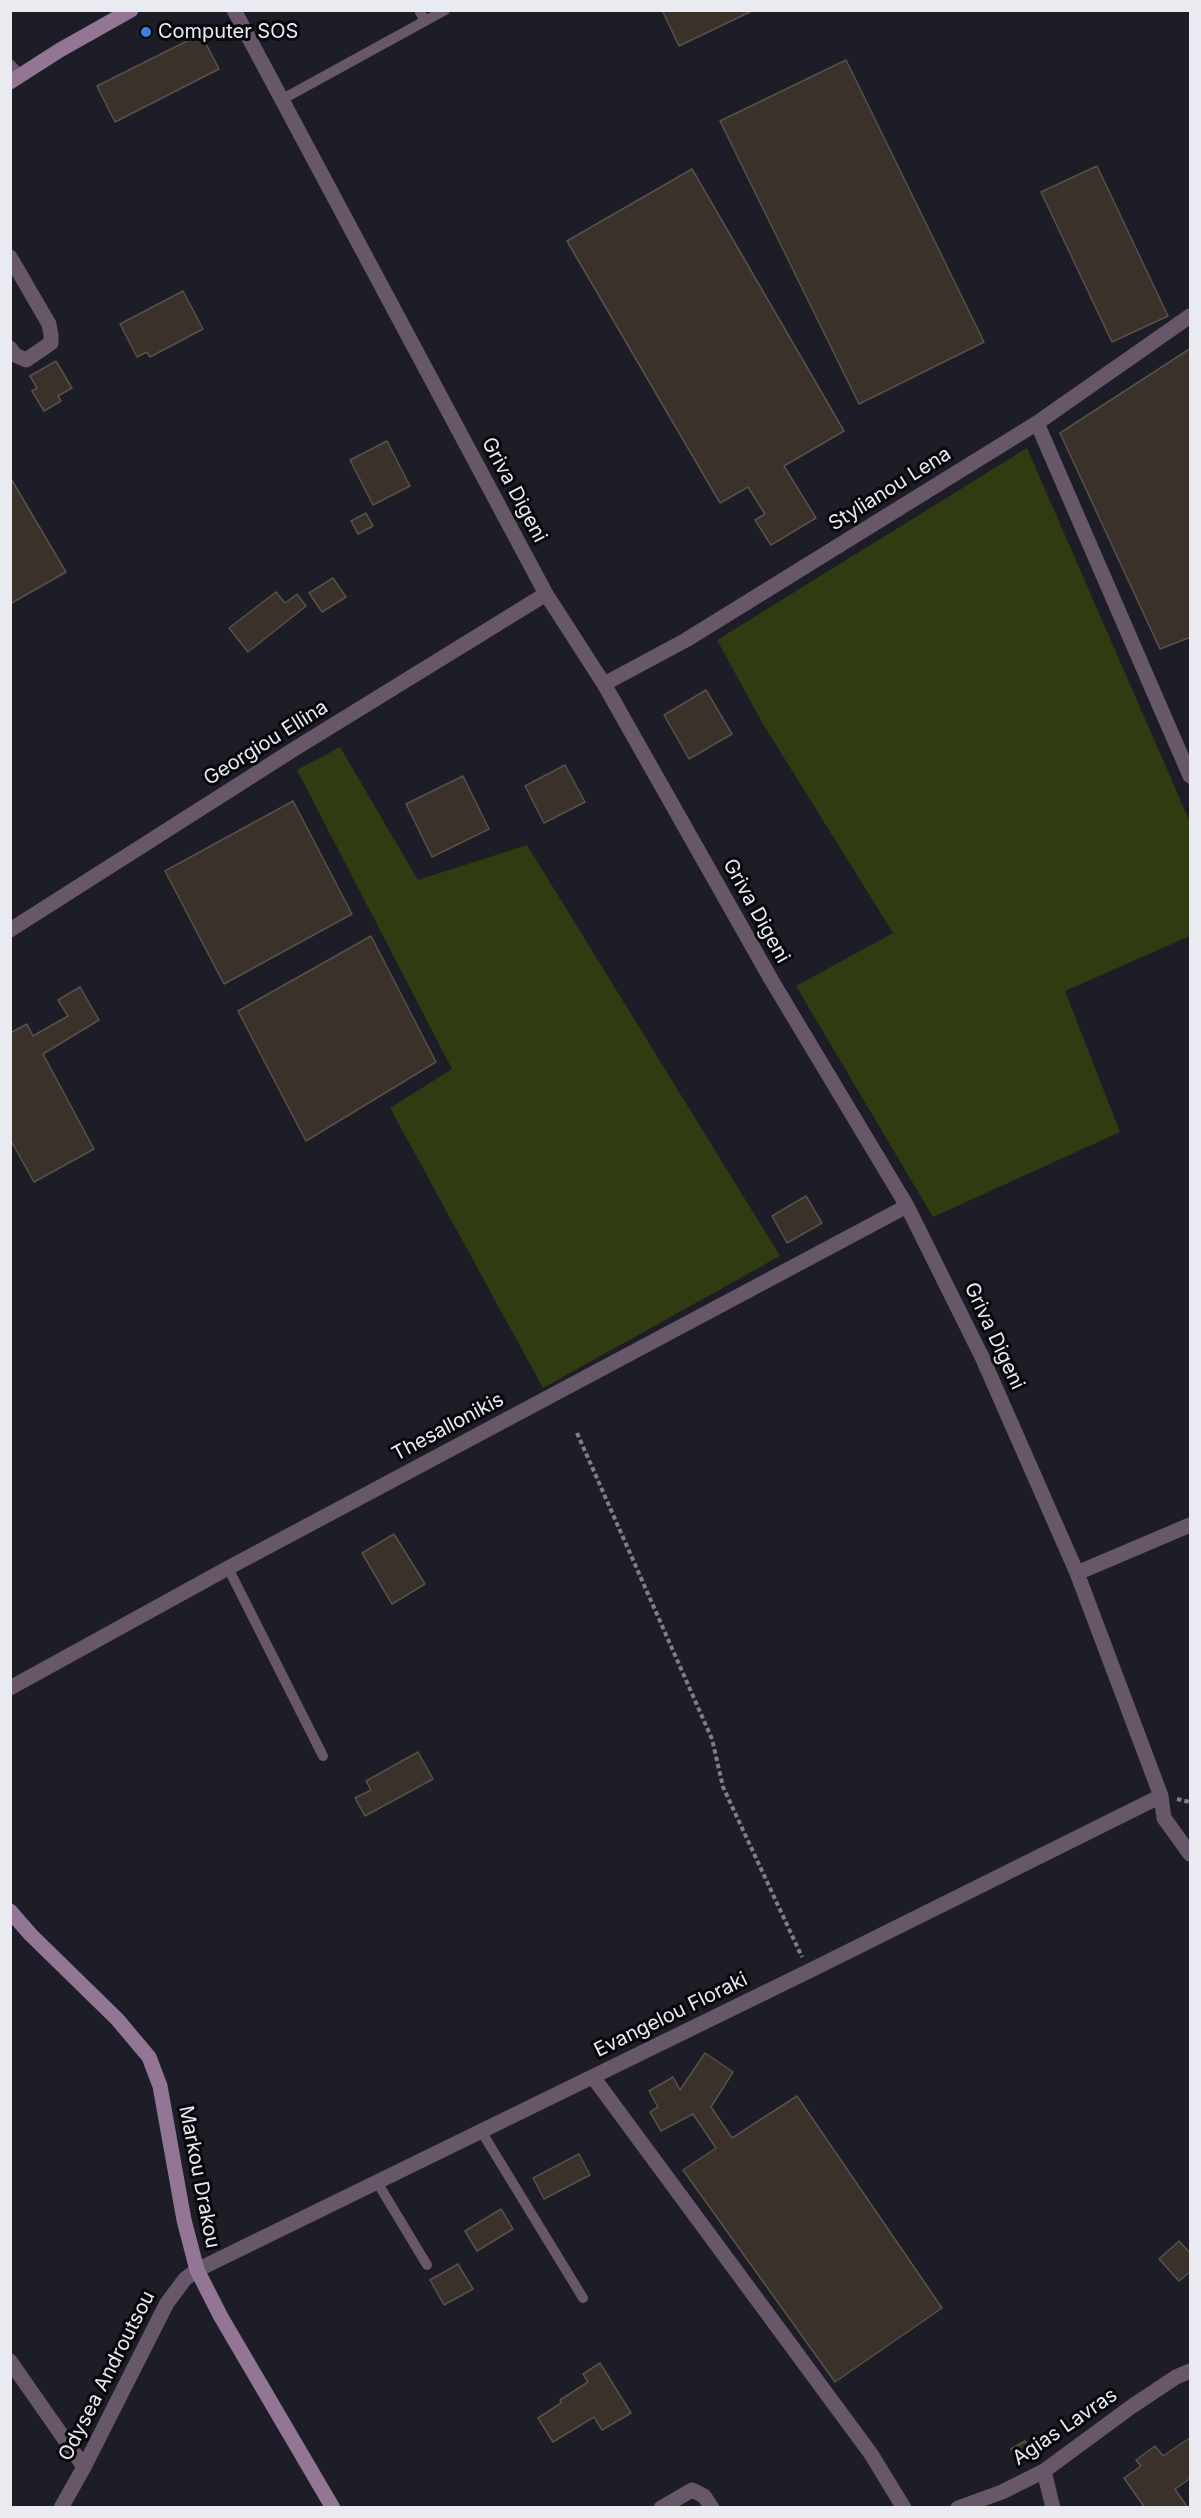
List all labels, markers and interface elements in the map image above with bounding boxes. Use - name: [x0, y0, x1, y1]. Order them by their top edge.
- place label: Computer SOS: [158, 20, 298, 44]
- marker: Computer SOS: [139, 25, 153, 39]
- street label: Griva Digeni: [476, 433, 552, 547]
- street label: Stylianou Lena: [825, 442, 955, 536]
- street label: Georgiou Ellina: [199, 695, 333, 791]
- street label: Griva Digeni: [718, 855, 794, 967]
- street label: Griva Digeni: [959, 1279, 1029, 1393]
- street label: Thesallonikis: [388, 1388, 508, 1466]
- street label: Evangelou Floraki: [590, 1967, 752, 2063]
- street label: Markou Drakou: [173, 2104, 225, 2250]
- street label: Odysea Androutsou: [54, 2287, 160, 2465]
- street label: Agias Lavras: [1008, 2383, 1122, 2471]

